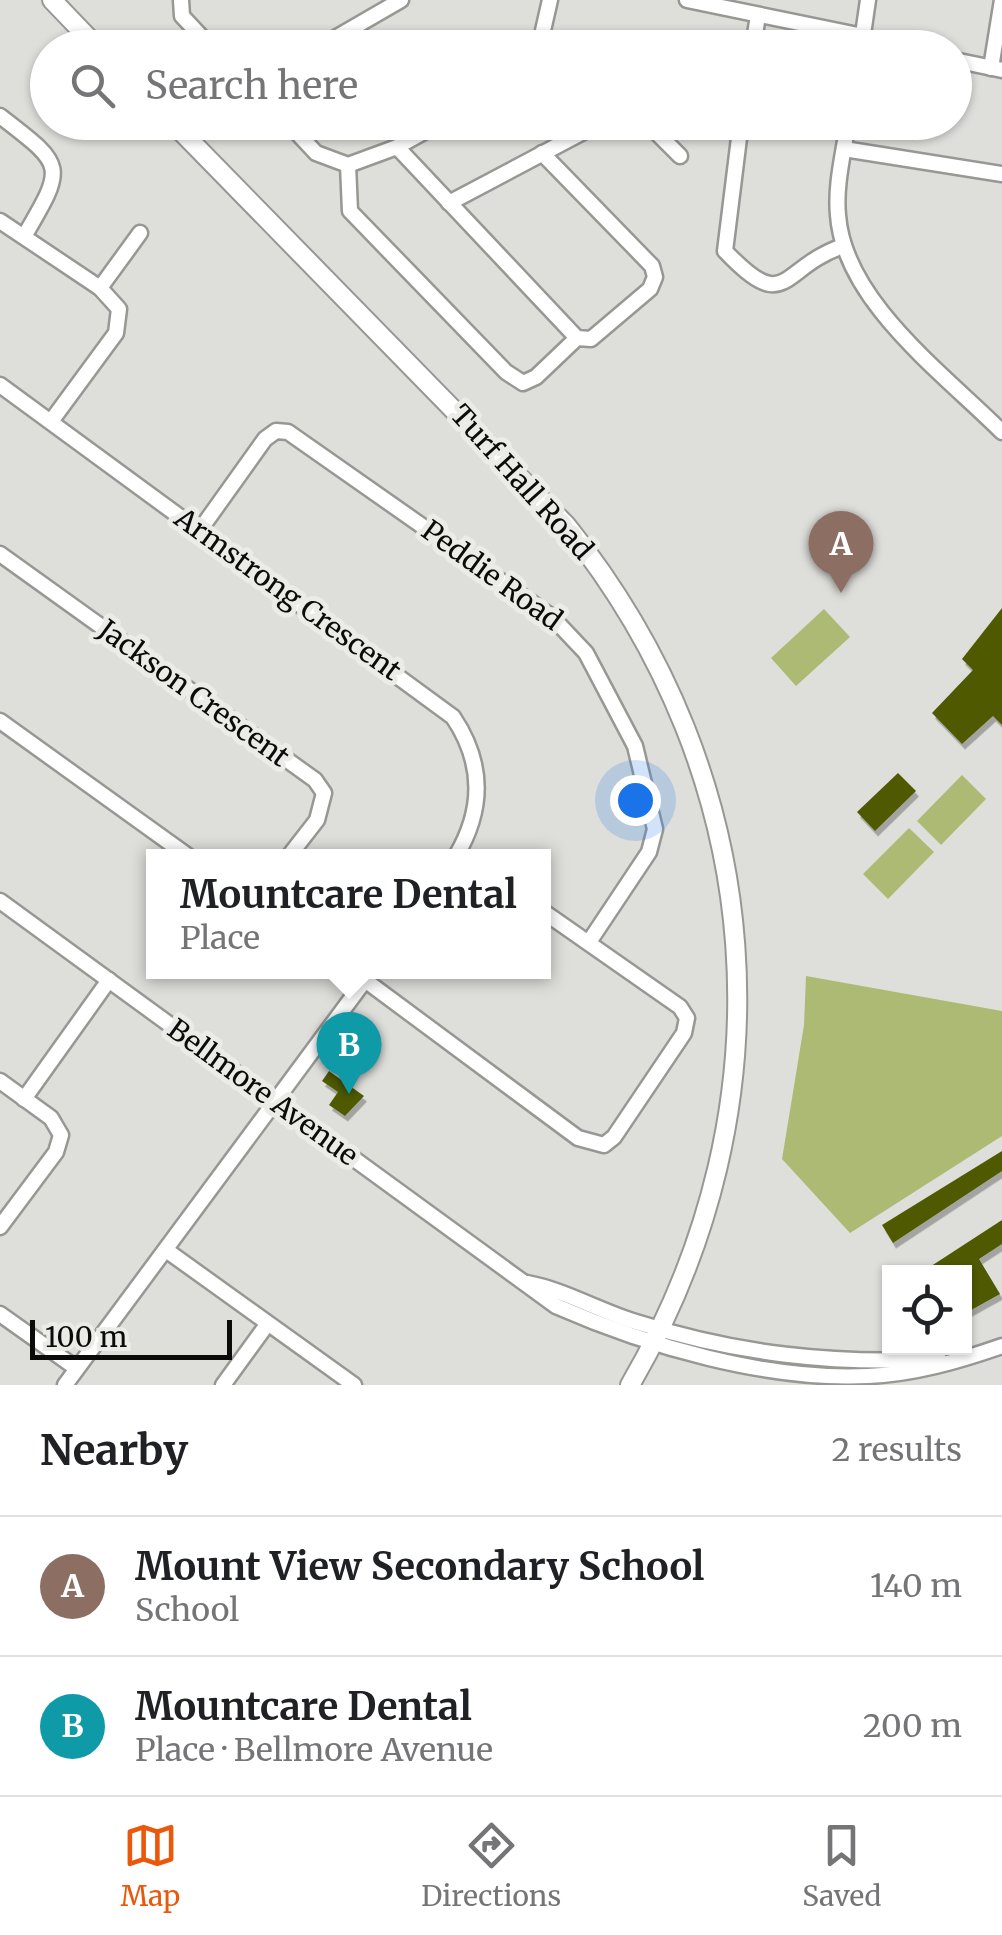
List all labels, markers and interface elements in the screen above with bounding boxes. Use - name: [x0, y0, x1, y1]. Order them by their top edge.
- search box: [30, 30, 972, 140]
- icon: search: [65, 58, 120, 113]
- text: Search here: [145, 62, 358, 109]
- street label: Turf Hall Road: [443, 397, 601, 567]
- street label: Armstrong Crescent: [167, 499, 408, 688]
- pin: A: [808, 510, 874, 593]
- street label: Peddie Road: [415, 512, 569, 638]
- street label: Jackson Crescent: [91, 611, 297, 774]
- your location: [610, 775, 661, 826]
- popup: [146, 849, 551, 979]
- text: Mountcare Dental: [180, 871, 517, 918]
- text: Place: [180, 918, 260, 958]
- street label: Bellmore Avenue: [161, 1012, 365, 1172]
- pin: B: [316, 1012, 382, 1094]
- map controls: [882, 1265, 972, 1355]
- button: locate: [882, 1265, 972, 1355]
- scale bar: [30, 1315, 232, 1360]
- text: 100 m: [45, 1319, 127, 1355]
- text: Nearby: [40, 1424, 188, 1476]
- text: 2 results: [831, 1430, 962, 1470]
- text: Mount View Secondary School: [135, 1543, 704, 1590]
- text: A: [61, 1566, 84, 1606]
- text: 140 m: [870, 1566, 962, 1606]
- text: School: [135, 1590, 239, 1630]
- text: Mountcare Dental: [135, 1683, 472, 1730]
- text: B: [61, 1706, 84, 1746]
- text: 200 m: [863, 1706, 962, 1746]
- text: Place · Bellmore Avenue: [135, 1730, 493, 1770]
- tab: Map: [120, 1818, 180, 1914]
- tab: Directions: [421, 1818, 561, 1914]
- tab: Saved: [802, 1818, 881, 1914]

